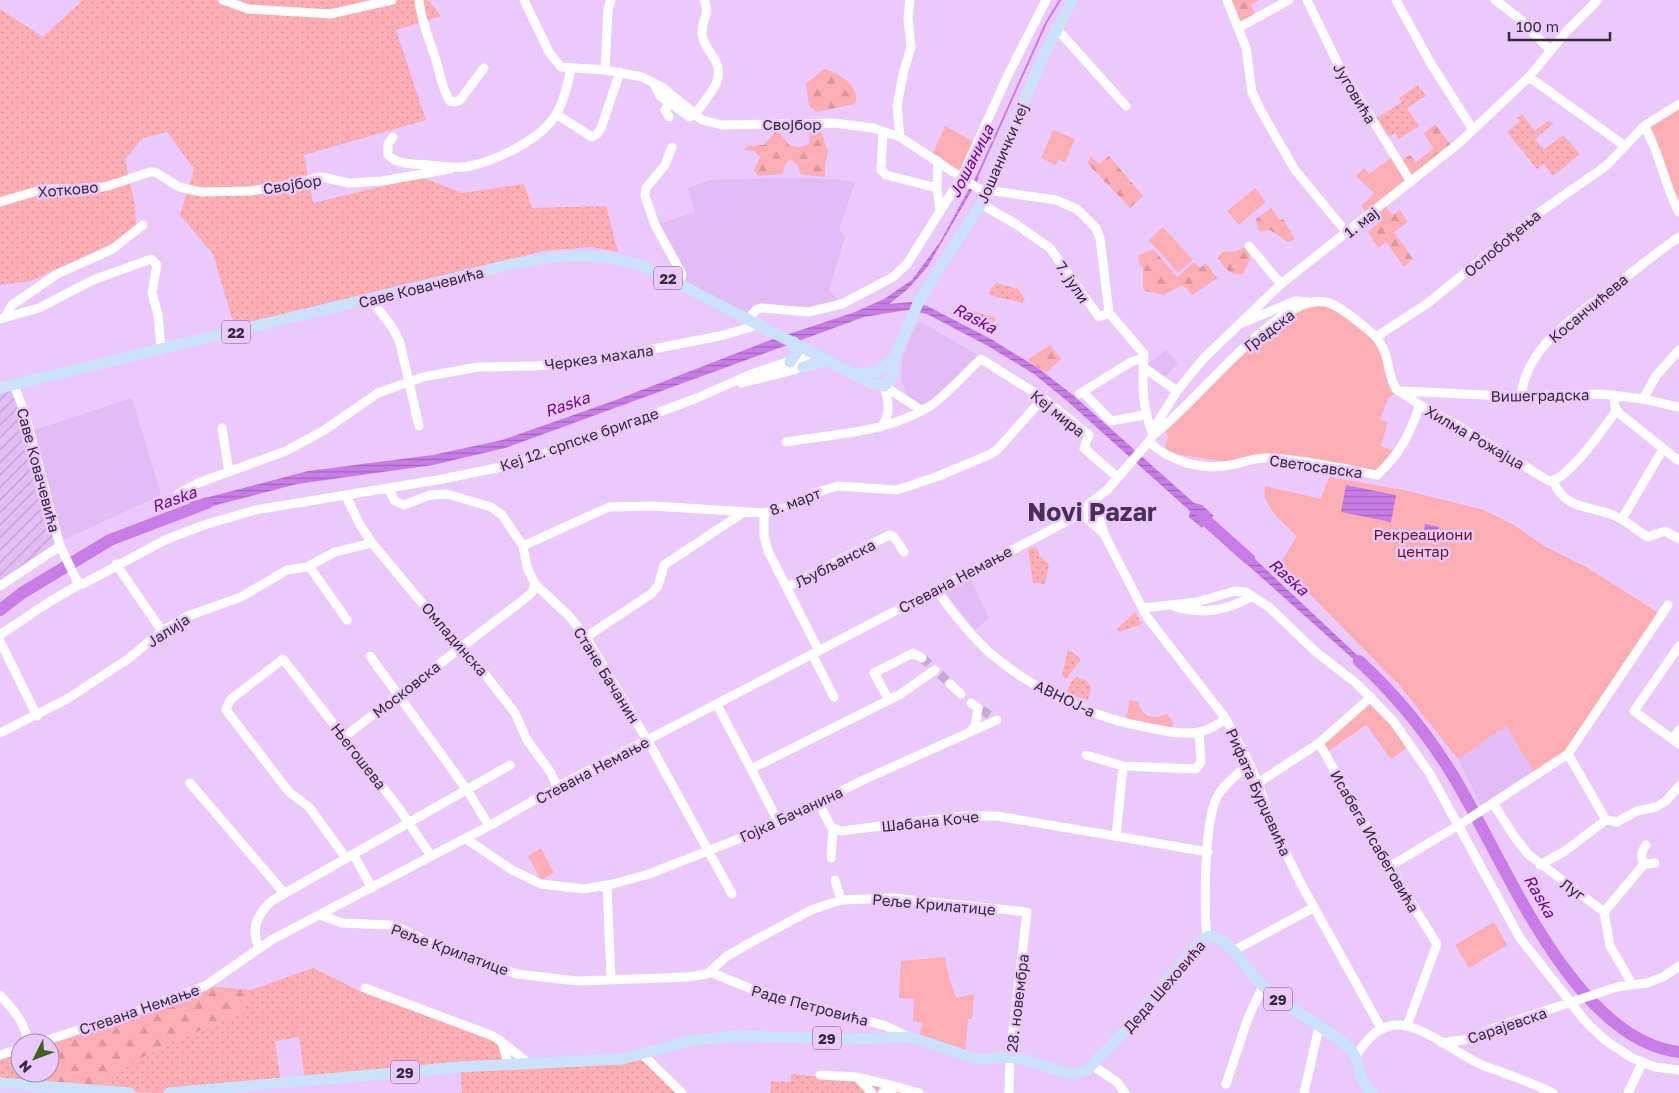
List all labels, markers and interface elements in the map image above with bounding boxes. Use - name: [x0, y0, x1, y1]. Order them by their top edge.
- scale bar: [1509, 10, 1610, 42]
- text: 100 m: [1516, 17, 1559, 35]
- street label: Југовића: [1330, 59, 1380, 127]
- street label: Јошанички кеј: [973, 100, 1031, 206]
- street label: Својбор: [763, 115, 821, 133]
- water label: Јошаница: [944, 120, 998, 201]
- street label: Својбор: [262, 171, 322, 197]
- street label: Хотково: [37, 177, 99, 201]
- street label: 1. мај: [1340, 203, 1382, 241]
- street label: Ослобођења: [1460, 206, 1544, 280]
- street label: 7. јули: [1053, 258, 1093, 306]
- street label: Саве Ковачевића: [357, 263, 485, 311]
- road number: 22: [654, 266, 682, 290]
- street label: Косанчићева: [1545, 270, 1631, 346]
- water label: Raska: [950, 298, 1001, 338]
- street label: Градска: [1240, 305, 1298, 355]
- road number: 22: [222, 321, 250, 344]
- street label: Черкез махала: [543, 340, 655, 374]
- street label: Вишеградска: [1490, 385, 1590, 405]
- street label: Кеј мира: [1027, 386, 1089, 440]
- water label: Raska: [542, 387, 593, 421]
- street label: Хилма Рожајца: [1422, 401, 1528, 473]
- street label: Кеј 12. српске бригаде: [497, 403, 661, 475]
- street label: Саве Ковачевића: [14, 406, 64, 534]
- street label: Светосавска: [1268, 451, 1364, 481]
- water label: Raska: [149, 481, 200, 516]
- street label: 8. март: [767, 483, 824, 519]
- district label: Novi Pazar: [1027, 496, 1157, 527]
- park label: Рекреациони центар: [1373, 525, 1473, 560]
- street label: Љубљанска: [792, 535, 878, 591]
- street label: Стевана Немање: [895, 541, 1015, 616]
- water label: Raska: [1265, 554, 1314, 601]
- street label: Омладинска: [418, 599, 492, 679]
- street label: Јалија: [143, 610, 193, 650]
- street label: Стане Бачанин: [570, 624, 644, 726]
- street label: Московска: [369, 657, 443, 721]
- street label: АВНОЈ-а: [1032, 676, 1098, 720]
- street label: Његошева: [328, 719, 390, 793]
- street label: Рифата Бурџевића: [1223, 725, 1295, 859]
- street label: Стевана Немање: [532, 732, 652, 807]
- street label: Исабега Исабеговића: [1327, 767, 1423, 915]
- street label: Гојка Бачанина: [737, 782, 845, 846]
- street label: Шабана Коче: [880, 807, 980, 835]
- water label: Raska: [1520, 871, 1561, 922]
- street label: Луг: [1557, 874, 1589, 904]
- street label: Реље Крилатице: [871, 890, 997, 918]
- street label: Реље Крилатице: [389, 919, 512, 979]
- street label: Деда Шеховића: [1119, 936, 1209, 1036]
- street label: 28. новембра: [1002, 953, 1032, 1053]
- street label: Стевана Немање: [77, 980, 202, 1038]
- street label: Раде Петровића: [749, 981, 871, 1029]
- road number: 29: [1264, 988, 1292, 1011]
- street label: Сарајевска: [1465, 1003, 1549, 1047]
- road number: 29: [813, 1026, 841, 1050]
- north arrow: [10, 1033, 60, 1083]
- text: N: [15, 1057, 35, 1077]
- road number: 29: [391, 1060, 419, 1084]

